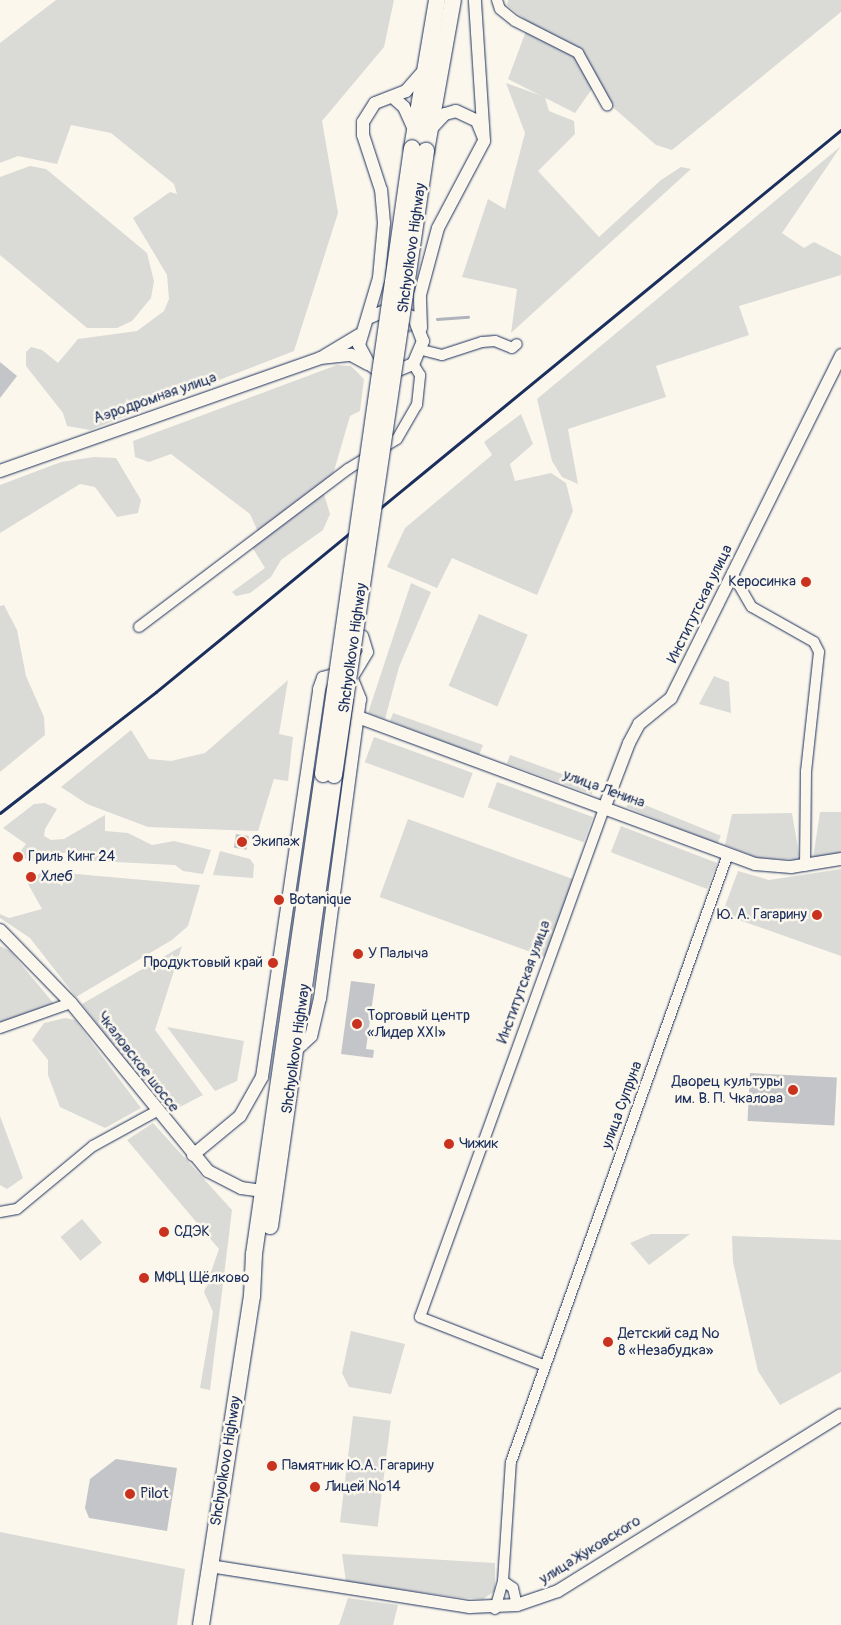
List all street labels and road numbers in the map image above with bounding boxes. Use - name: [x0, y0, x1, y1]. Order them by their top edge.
- street label: Shchyolkovo Highway: [394, 182, 430, 314]
- street label: Аэродромная улица: [91, 368, 219, 428]
- street label: Институтская улица: [664, 542, 736, 666]
- street label: Shchyolkovo Highway: [335, 582, 371, 714]
- street label: улица Ленина: [561, 766, 647, 812]
- street label: Институтская улица: [493, 918, 555, 1046]
- street label: Shchyolkovo Highway: [278, 983, 314, 1115]
- street label: Чкаловское шоссе: [93, 1008, 183, 1116]
- street label: улица Супруна: [598, 1059, 646, 1151]
- street label: Shchyolkovo Highway: [207, 1395, 245, 1527]
- street label: улица Жуковского: [536, 1512, 644, 1588]

